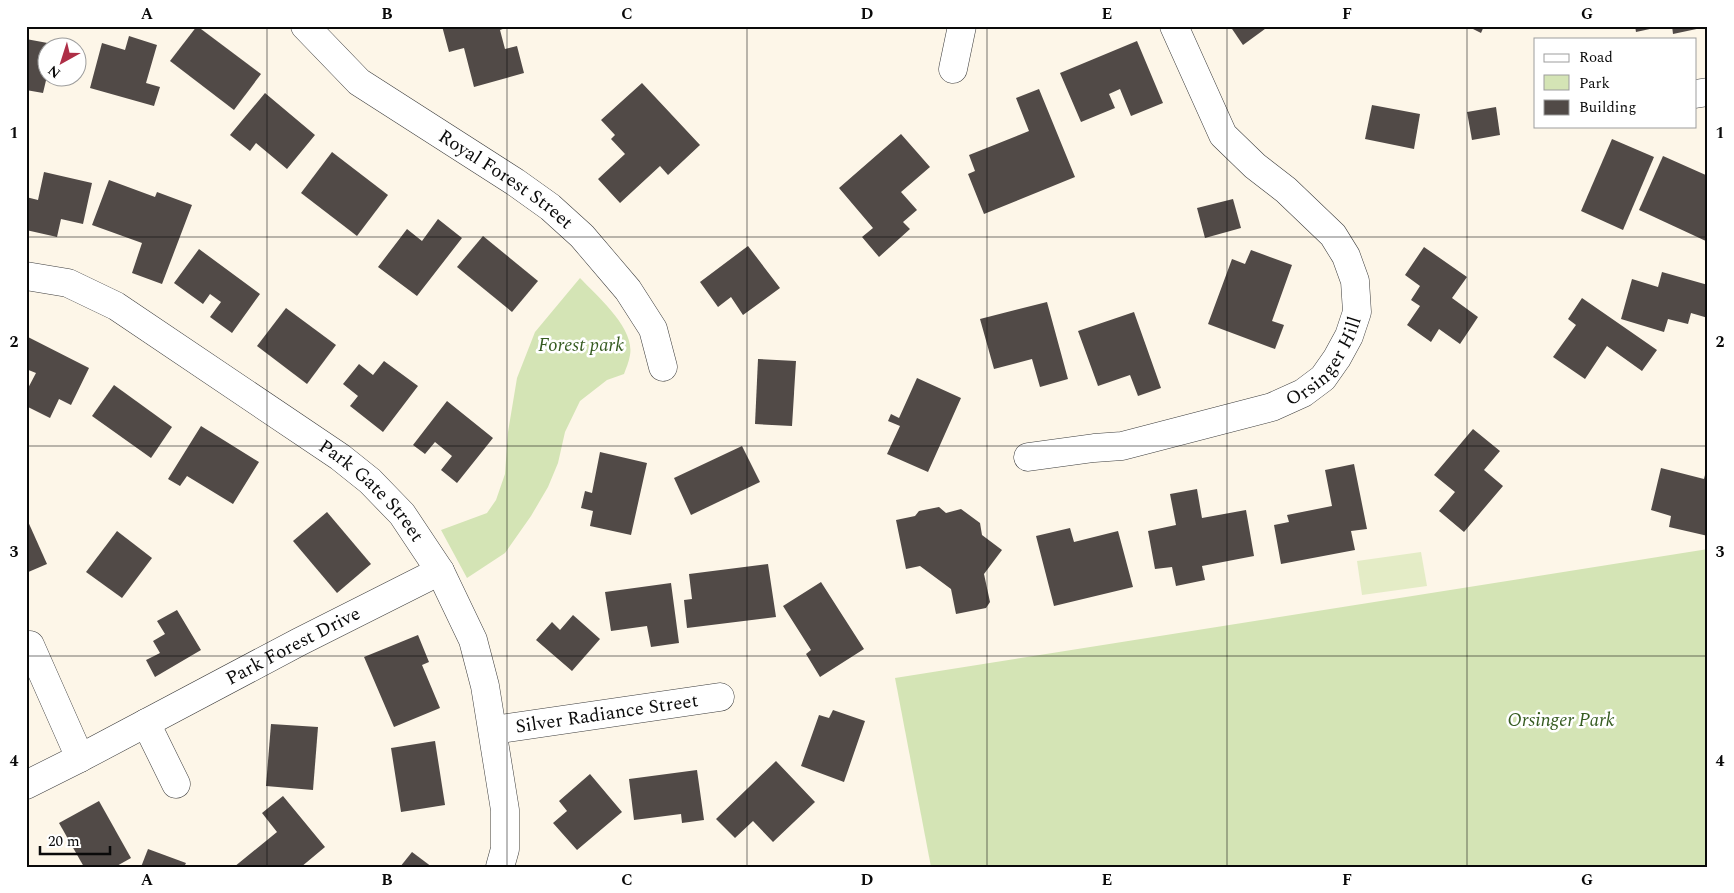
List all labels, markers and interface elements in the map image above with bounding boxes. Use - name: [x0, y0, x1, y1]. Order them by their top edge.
- text: A: [141, 2, 154, 26]
- text: B: [381, 2, 393, 26]
- text: C: [621, 2, 633, 26]
- text: D: [861, 2, 874, 26]
- text: E: [1102, 2, 1112, 26]
- text: F: [1342, 2, 1352, 26]
- text: G: [1581, 2, 1593, 26]
- north arrow: [38, 38, 88, 88]
- legend: [1534, 38, 1696, 128]
- text: Road: [1579, 46, 1613, 69]
- text: N: [43, 60, 65, 83]
- text: Park: [1579, 72, 1610, 95]
- text: Building: [1579, 96, 1636, 119]
- text: 1: [10, 121, 18, 145]
- text: 1: [1716, 121, 1724, 145]
- street label: Royal Forest Street: [433, 122, 580, 236]
- street label: Orsinger Hill: [1281, 312, 1369, 414]
- text: 2: [10, 330, 19, 354]
- text: 2: [1716, 330, 1725, 354]
- park label: Forest park: [538, 331, 624, 360]
- street label: Park Gate Street: [313, 432, 431, 548]
- text: 3: [10, 540, 19, 564]
- text: 3: [1716, 540, 1725, 564]
- street label: Park Forest Drive: [220, 599, 365, 693]
- street label: Silver Radiance Street: [514, 686, 700, 741]
- park label: Orsinger Park: [1507, 706, 1615, 735]
- text: 4: [10, 749, 19, 773]
- text: 4: [1716, 749, 1725, 773]
- scale bar: [40, 823, 110, 855]
- text: 20 m: [48, 830, 80, 853]
- text: A: [141, 868, 154, 892]
- text: B: [381, 868, 393, 892]
- text: C: [621, 868, 633, 892]
- text: D: [861, 868, 874, 892]
- text: E: [1102, 868, 1112, 892]
- text: F: [1342, 868, 1352, 892]
- text: G: [1581, 868, 1593, 892]

